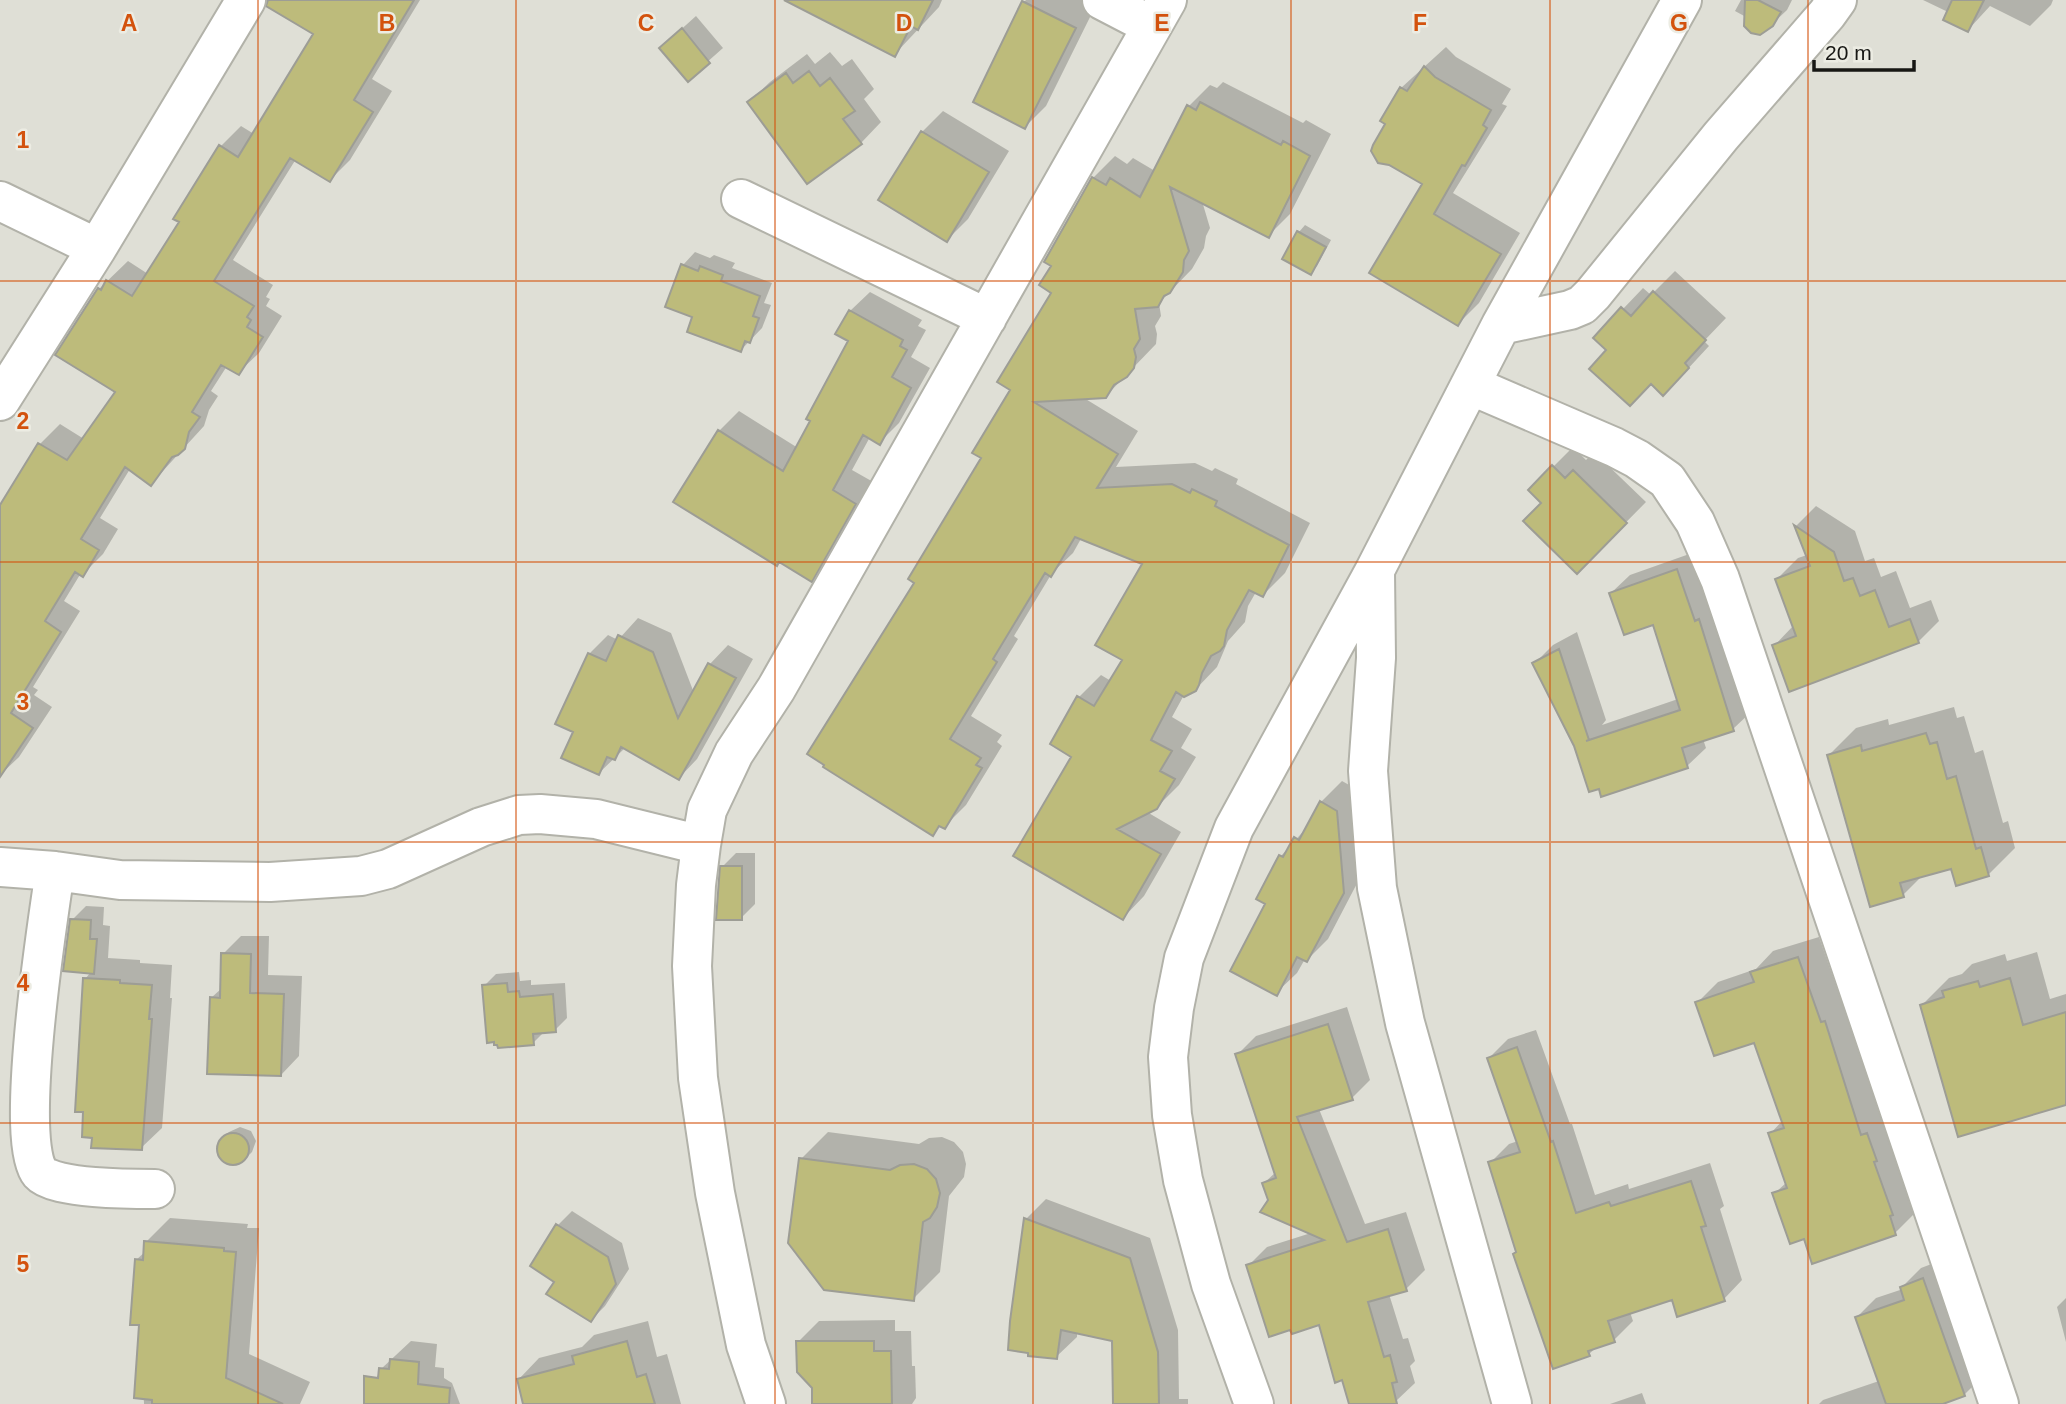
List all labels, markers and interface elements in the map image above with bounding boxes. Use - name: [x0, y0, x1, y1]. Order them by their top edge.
- text: A: [121, 10, 137, 36]
- text: B: [379, 10, 395, 36]
- text: C: [638, 10, 654, 36]
- text: D: [896, 10, 912, 36]
- text: E: [1154, 10, 1170, 36]
- text: F: [1413, 10, 1427, 36]
- text: G: [1670, 10, 1688, 36]
- scale bar: [1814, 28, 1914, 72]
- text: 20 m: [1825, 41, 1872, 64]
- text: 1: [17, 127, 30, 153]
- text: 2: [17, 408, 29, 434]
- text: 3: [17, 689, 29, 715]
- text: 4: [17, 970, 30, 996]
- text: 5: [17, 1251, 30, 1277]

